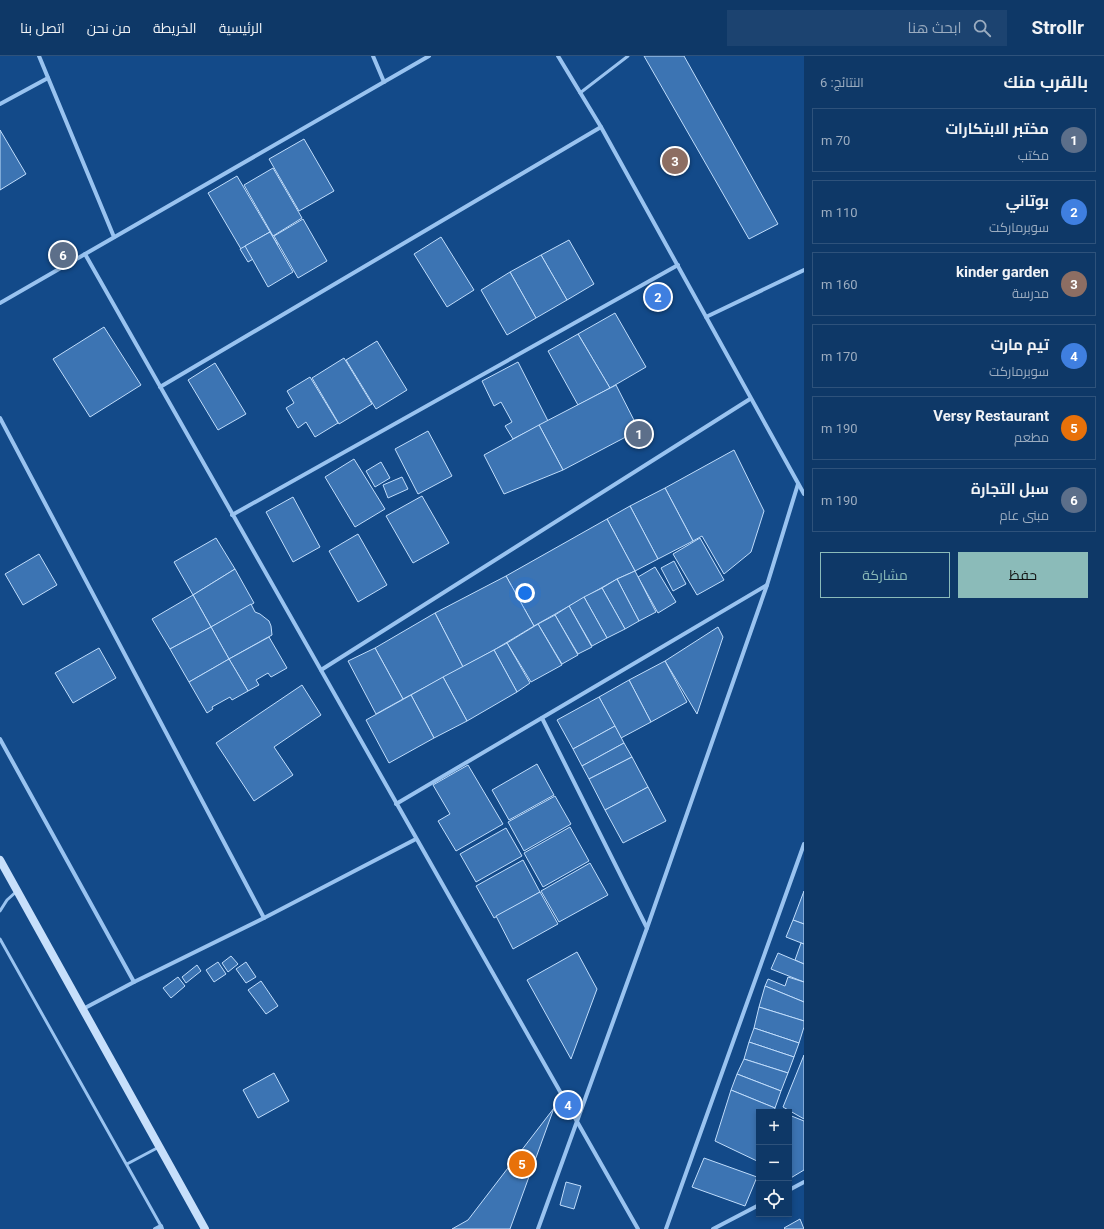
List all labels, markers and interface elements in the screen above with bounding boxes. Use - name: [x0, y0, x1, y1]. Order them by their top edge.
- search box: [727, 10, 1007, 46]
- text: Strollr: [1031, 16, 1084, 39]
- icon: search: [971, 17, 993, 39]
- text: ابحث هنا: [908, 19, 961, 37]
- text: اتصل بنا: [20, 20, 65, 36]
- text: من نحن: [87, 20, 131, 36]
- text: الخريطة: [153, 20, 197, 36]
- text: الرئيسية: [219, 20, 263, 36]
- text: بالقرب منك: [1004, 72, 1088, 92]
- text: النتائج: 6: [820, 75, 864, 90]
- text: مختبر الابتكارات: [946, 120, 1049, 138]
- text: 70 m: [821, 133, 850, 148]
- text: 1: [1070, 133, 1078, 148]
- pin: 3: [662, 146, 688, 176]
- text: مكتب: [1018, 148, 1049, 163]
- text: بوتاني: [1006, 192, 1049, 210]
- text: 110 m: [821, 205, 858, 220]
- text: 2: [1070, 205, 1078, 220]
- text: سوبرماركت: [989, 220, 1049, 235]
- pin: 6: [50, 240, 76, 270]
- text: kinder garden: [956, 263, 1049, 281]
- text: 160 m: [821, 277, 858, 292]
- text: 3: [1070, 277, 1078, 292]
- pin: 2: [645, 282, 671, 312]
- text: مدرسة: [1012, 286, 1049, 301]
- text: تيم مارت: [991, 336, 1049, 354]
- text: 170 m: [821, 349, 858, 364]
- text: 4: [1070, 349, 1078, 364]
- text: سوبرماركت: [989, 364, 1049, 379]
- text: Versy Restaurant: [933, 407, 1049, 425]
- pin: 1: [626, 419, 652, 449]
- text: 190 m: [821, 421, 858, 436]
- text: 5: [1070, 421, 1078, 436]
- text: مطعم: [1014, 430, 1049, 445]
- text: سبل التجارة: [971, 480, 1049, 498]
- text: 190 m: [821, 493, 858, 508]
- text: 6: [1070, 493, 1078, 508]
- text: مبنى عام: [999, 508, 1049, 523]
- button: مشاركة: [820, 552, 950, 598]
- button: حفظ: [958, 552, 1088, 598]
- your location: [515, 583, 535, 603]
- pin: 4: [555, 1090, 581, 1120]
- map controls: [756, 1109, 792, 1217]
- button: +: [756, 1109, 792, 1145]
- button: −: [756, 1145, 792, 1181]
- pin: 5: [509, 1149, 535, 1179]
- button: locate: [756, 1181, 792, 1217]

